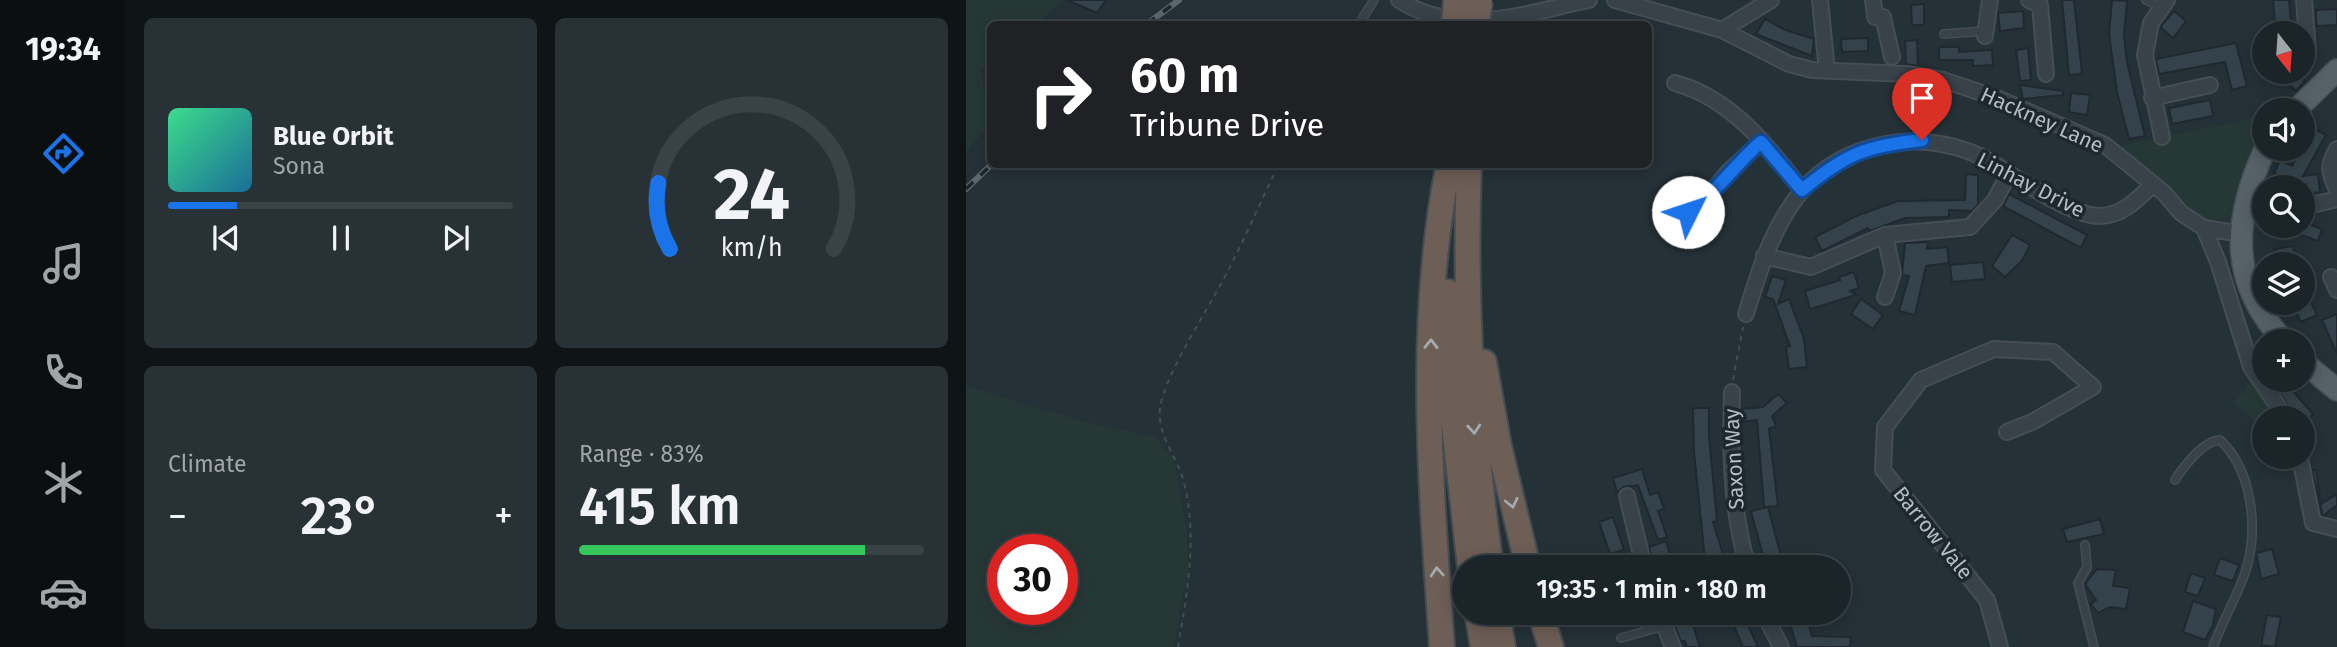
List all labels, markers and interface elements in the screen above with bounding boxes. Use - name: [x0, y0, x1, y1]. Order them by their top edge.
- north arrow: [2252, 21, 2315, 84]
- map controls: [2252, 21, 2315, 469]
- text: 19:34: [25, 30, 101, 68]
- text: 60 m: [1130, 46, 1239, 105]
- icon: right: [1015, 49, 1106, 140]
- pin: [1892, 68, 1952, 140]
- icon: arrive: [1903, 79, 1941, 117]
- street label: Hackney Lane: [1977, 81, 2107, 159]
- button: sound: [2252, 98, 2315, 161]
- text: Tribune Drive: [1130, 106, 1324, 144]
- text: Blue Orbit: [273, 121, 393, 152]
- icon: directions: [39, 129, 88, 178]
- street label: Linhay Drive: [1973, 147, 2089, 223]
- text: 24: [713, 151, 790, 238]
- text: Sona: [273, 152, 325, 180]
- position arrow: [1651, 175, 1725, 249]
- button: search: [2252, 175, 2315, 238]
- icon: previous: [207, 219, 245, 257]
- icon: pause: [322, 219, 360, 257]
- icon: next: [437, 219, 475, 257]
- text: km/h: [721, 233, 782, 263]
- icon: music: [39, 239, 88, 288]
- button: layers: [2252, 252, 2315, 315]
- button: +: [2252, 329, 2315, 392]
- one-way arrow: [1423, 339, 1439, 349]
- icon: phone: [39, 348, 88, 397]
- button: −: [2252, 406, 2315, 469]
- street label: Saxon Way: [1718, 407, 1750, 510]
- one-way arrow: [1466, 423, 1481, 434]
- text: Range · 83%: [579, 440, 704, 468]
- text: Climate: [168, 450, 247, 478]
- icon: climate: [39, 458, 88, 507]
- text: 415 km: [579, 475, 741, 538]
- street label: Barrow Vale: [1888, 481, 1978, 585]
- text: 23°: [300, 485, 381, 548]
- text: −: [168, 493, 187, 539]
- text: +: [494, 493, 513, 539]
- one-way arrow: [1504, 497, 1518, 509]
- speed limit sign: 30: [987, 534, 1078, 625]
- one-way arrow: [1429, 566, 1444, 577]
- icon: car: [39, 568, 88, 617]
- text: 19:35 · 1 min · 180 m: [1536, 574, 1767, 605]

